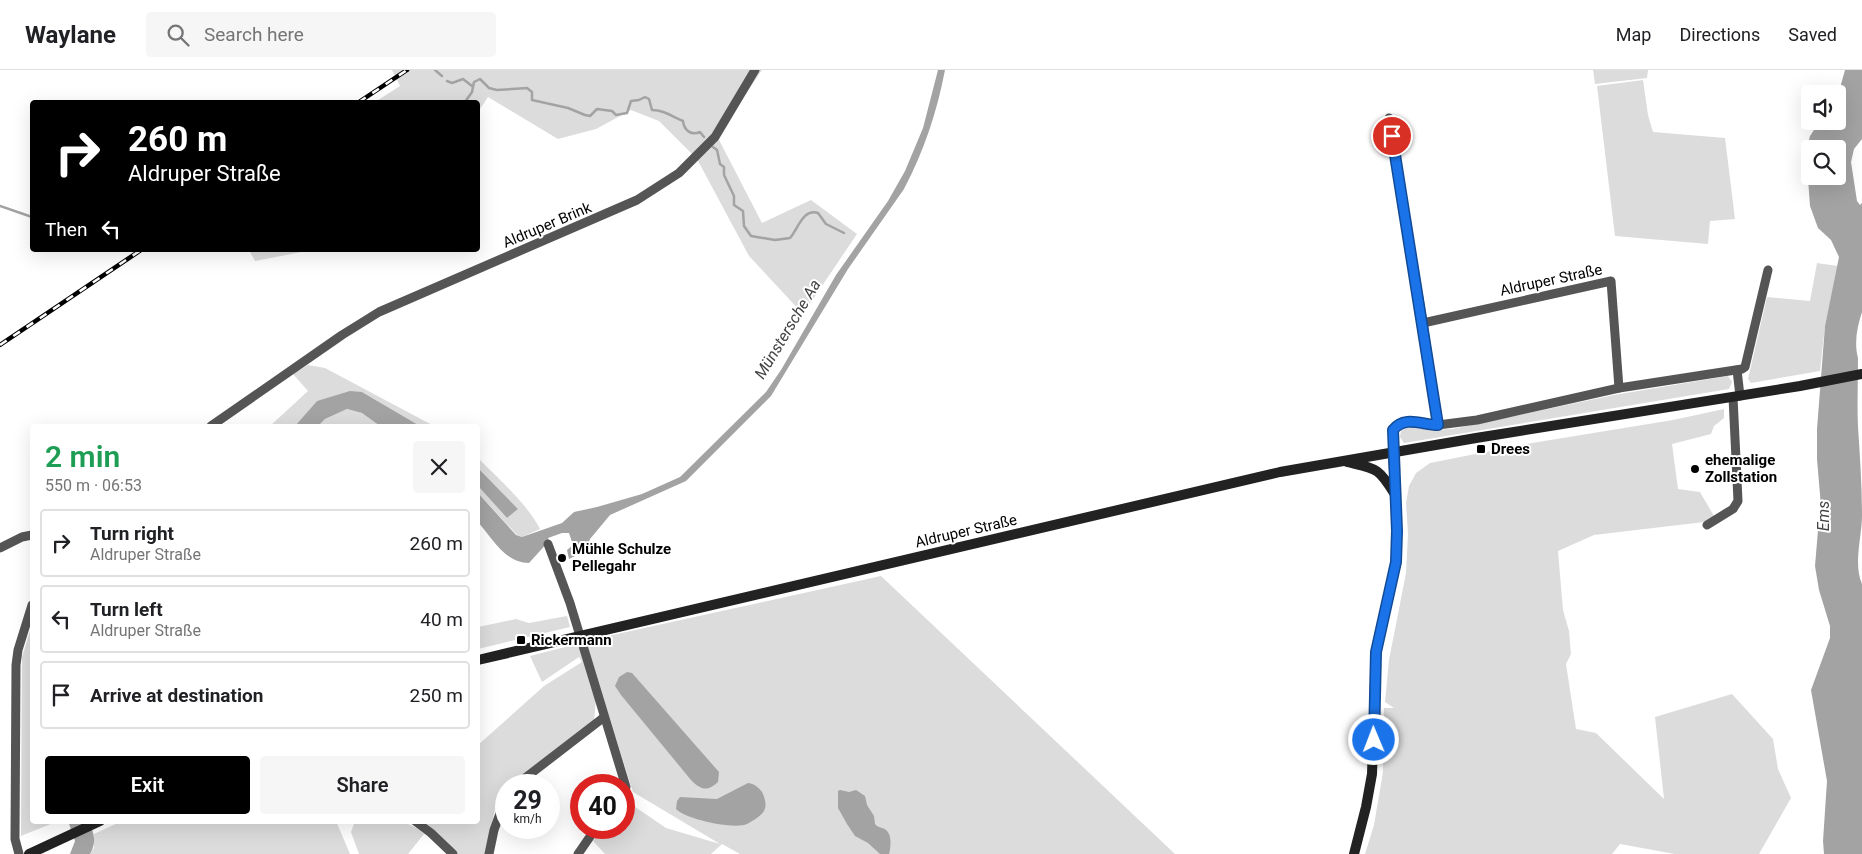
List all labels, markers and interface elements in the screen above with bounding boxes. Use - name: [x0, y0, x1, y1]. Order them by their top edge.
- search box: [146, 12, 496, 57]
- text: Waylane: [25, 21, 116, 49]
- icon: search: [164, 21, 192, 49]
- text: Search here: [204, 23, 304, 46]
- text: Map: [1616, 24, 1651, 45]
- text: Directions: [1679, 24, 1760, 45]
- text: Saved: [1788, 24, 1837, 45]
- map controls: [1801, 85, 1846, 185]
- button: sound: [1801, 85, 1846, 130]
- pin: [1371, 115, 1413, 157]
- text: 260 m: [128, 119, 227, 160]
- icon: right: [45, 120, 110, 185]
- icon: arrive: [1378, 122, 1406, 150]
- button: search: [1801, 140, 1846, 185]
- text: Aldruper Straße: [128, 161, 281, 186]
- street label: Aldruper Brink: [500, 198, 594, 252]
- icon: left: [97, 215, 125, 243]
- text: Then: [45, 218, 87, 241]
- street label: Aldruper Straße: [1498, 260, 1604, 300]
- water label: Münstersche Aa: [750, 276, 825, 382]
- text: 2 min: [45, 439, 120, 474]
- place label: Drees: [1491, 440, 1530, 458]
- button: close: [413, 441, 465, 493]
- marker: Drees: [1475, 443, 1487, 455]
- place label: ehemalige Zollstation: [1705, 451, 1777, 486]
- marker: ehemalige Zollstation: [1689, 463, 1701, 475]
- text: 550 m · 06:53: [45, 476, 142, 495]
- water label: Ems: [1814, 501, 1833, 531]
- street label: Aldruper Straße: [913, 511, 1019, 551]
- text: Turn right: [90, 522, 174, 545]
- icon: right: [47, 529, 75, 557]
- text: 260 m: [410, 532, 463, 555]
- place label: Mühle Schulze Pellegahr: [572, 540, 671, 575]
- text: Aldruper Straße: [90, 545, 201, 564]
- marker: Mühle Schulze Pellegahr: [556, 552, 568, 564]
- text: Turn left: [90, 598, 163, 621]
- icon: left: [47, 605, 75, 633]
- text: 40 m: [420, 608, 463, 631]
- text: Aldruper Straße: [90, 621, 201, 640]
- place label: Rickermann: [531, 631, 612, 649]
- marker: Rickermann: [515, 634, 527, 646]
- icon: arrive: [47, 681, 75, 709]
- text: Arrive at destination: [90, 684, 263, 707]
- text: 250 m: [410, 684, 463, 707]
- position arrow: [1347, 713, 1399, 765]
- button: Exit: [45, 756, 250, 814]
- button: Share: [260, 756, 465, 814]
- speed limit sign: 40: [570, 774, 635, 839]
- text: 29: [513, 786, 542, 815]
- text: km/h: [513, 812, 542, 826]

